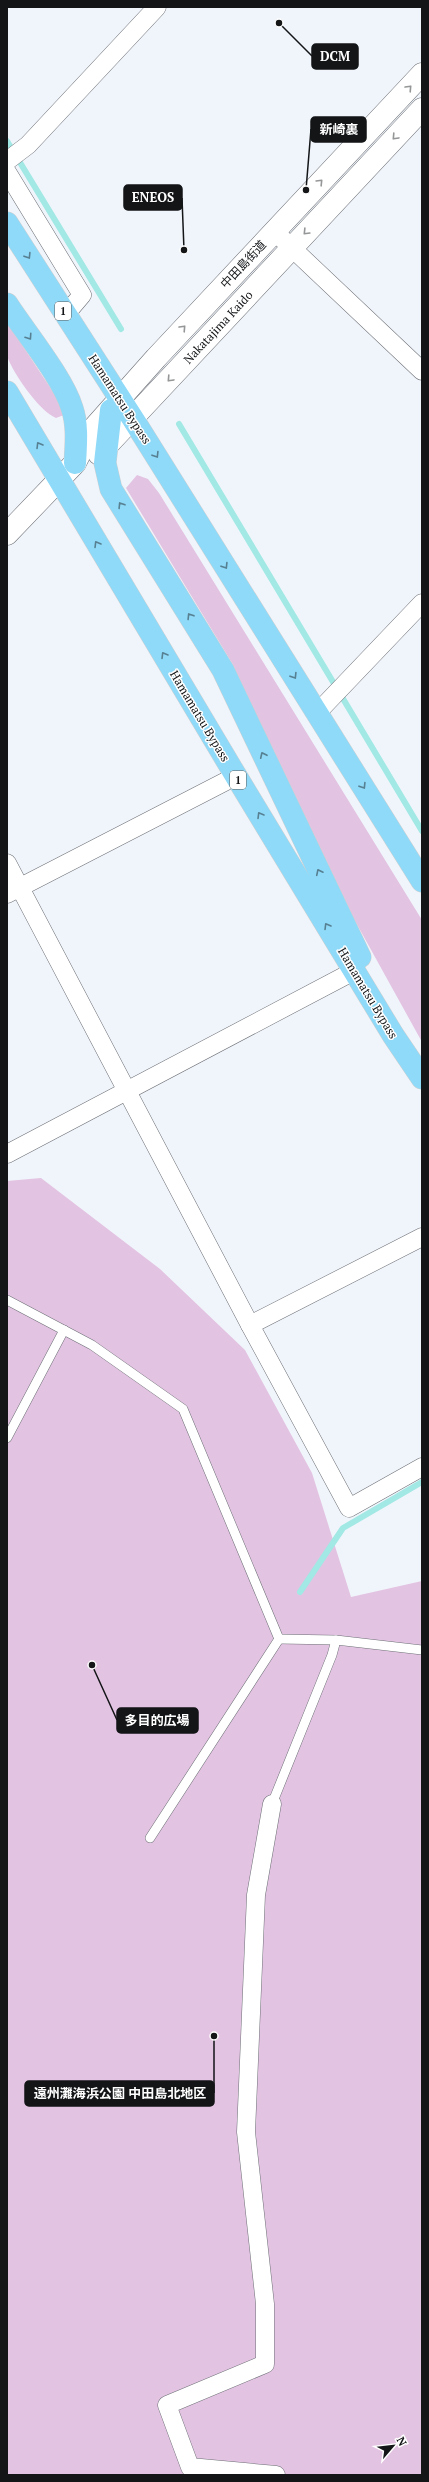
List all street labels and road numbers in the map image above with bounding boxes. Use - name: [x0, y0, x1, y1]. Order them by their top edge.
- street label: 中田島街道: [217, 237, 269, 291]
- street label: Nakatajima Kaido: [180, 287, 256, 367]
- road number: 1: [55, 302, 71, 320]
- street label: Hamamatsu Bypass: [85, 351, 155, 447]
- street label: Hamamatsu Bypass: [167, 668, 233, 764]
- road number: 1: [230, 771, 246, 789]
- street label: Hamamatsu Bypass: [335, 945, 401, 1041]

